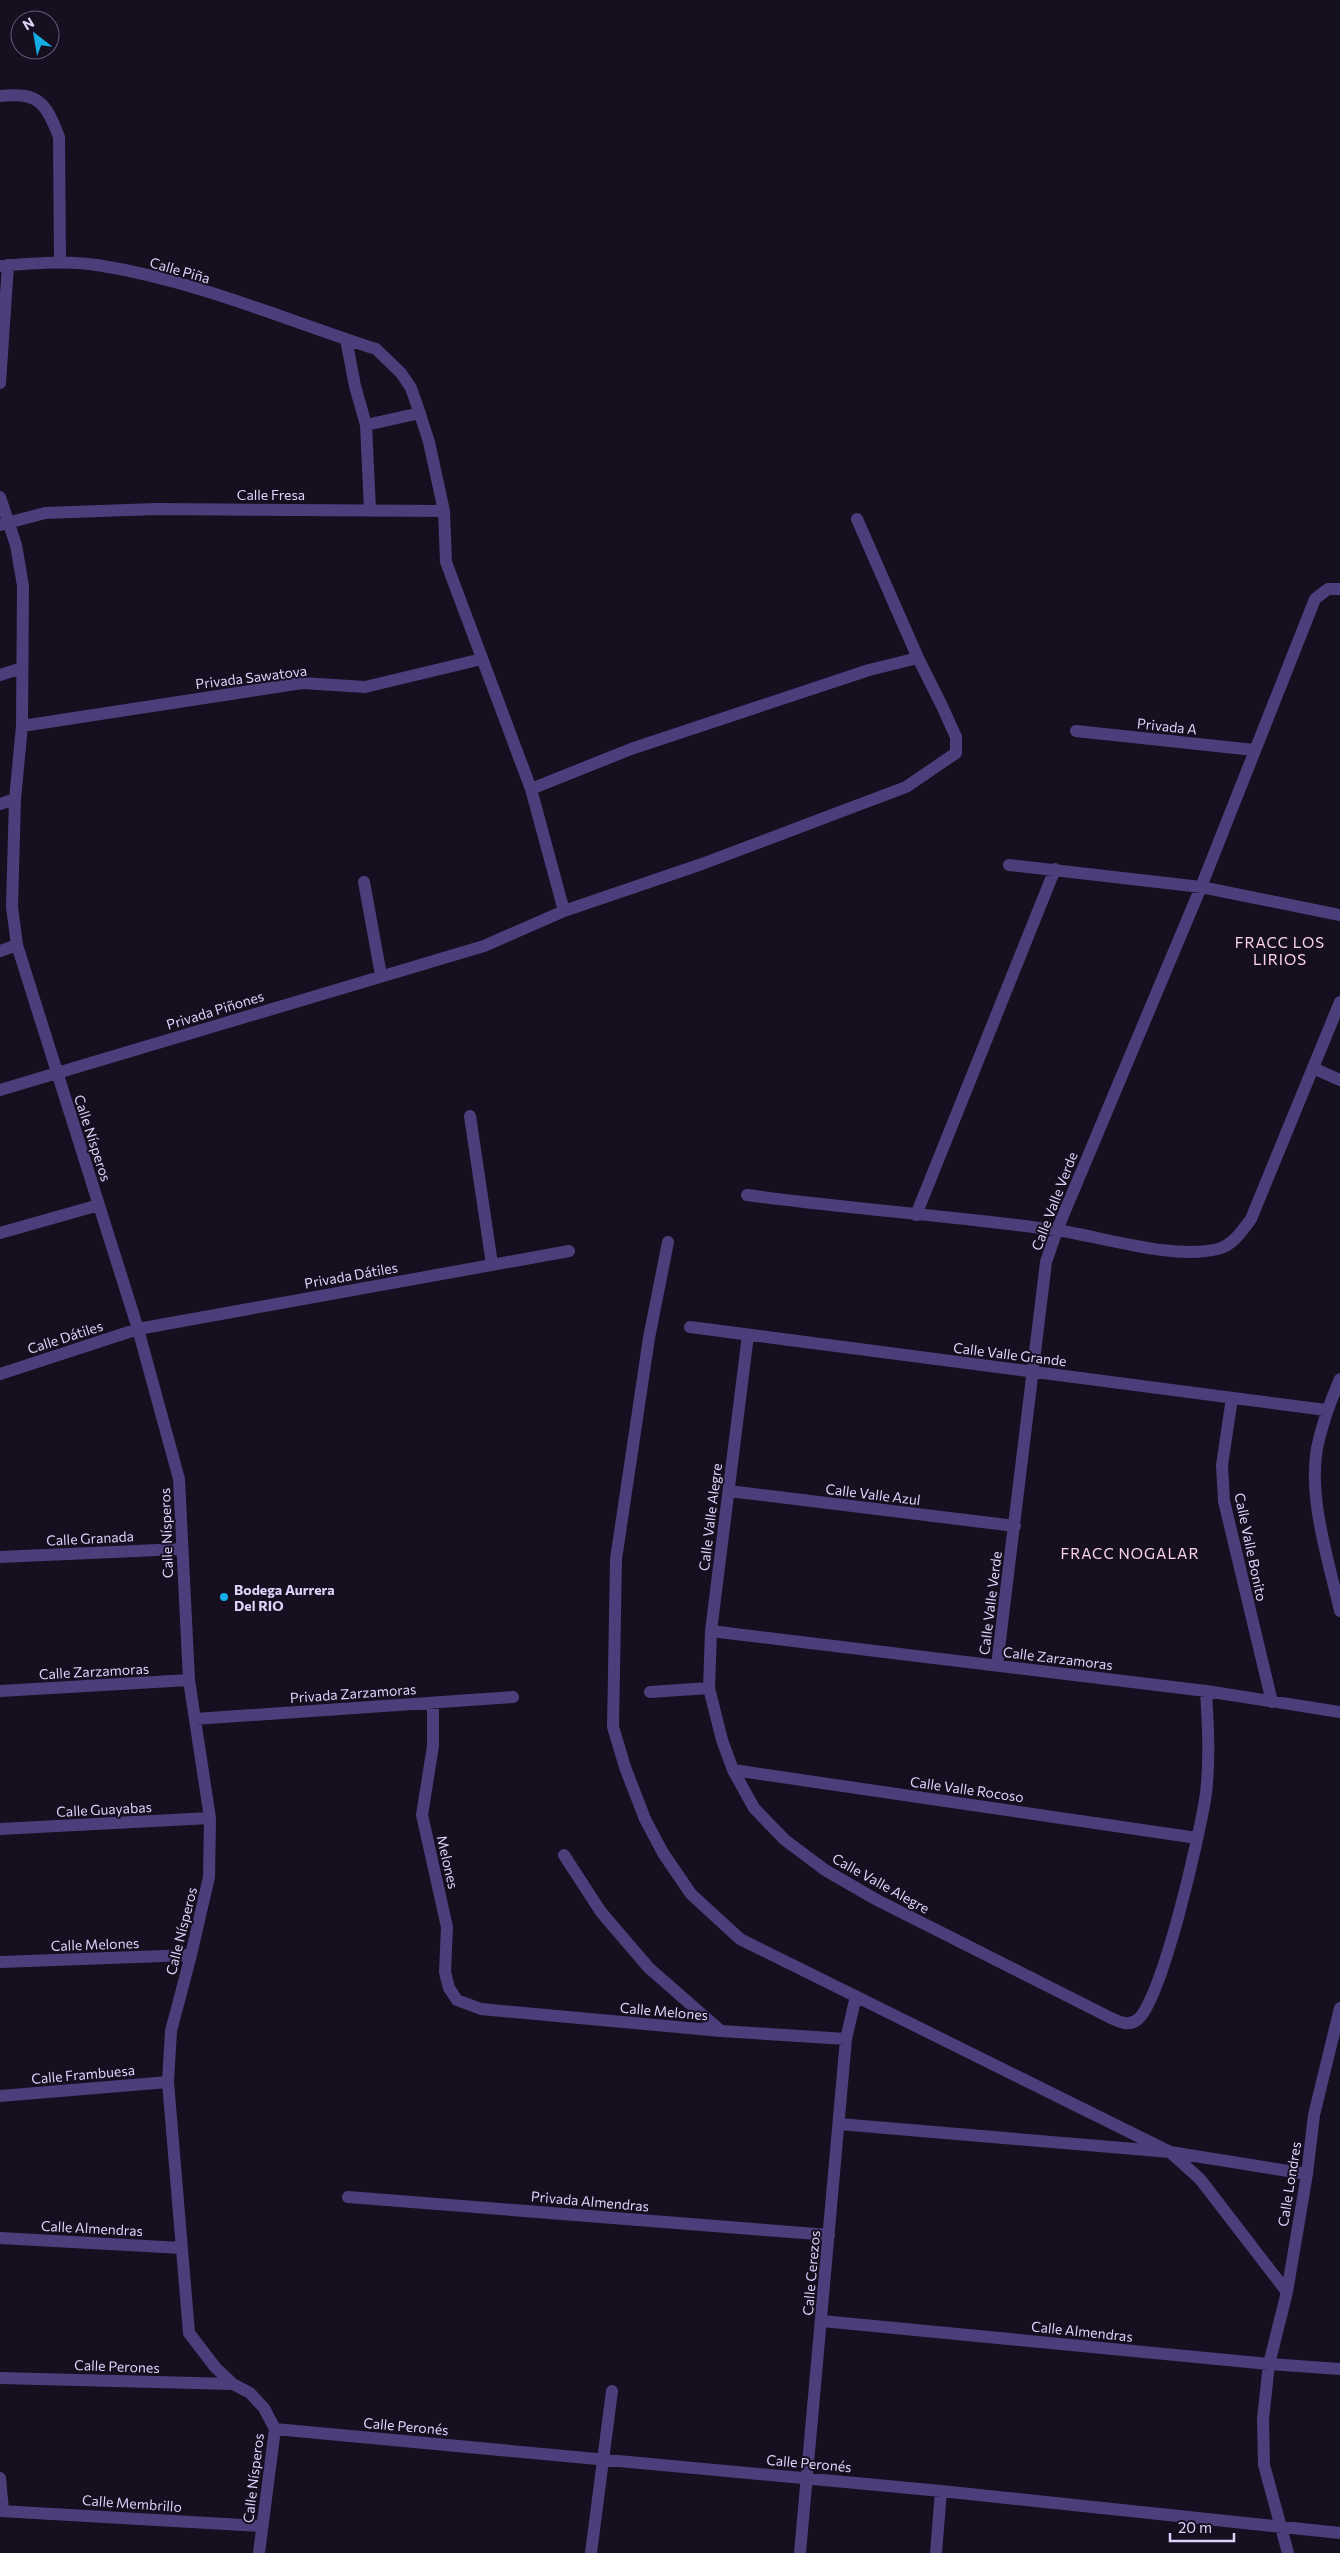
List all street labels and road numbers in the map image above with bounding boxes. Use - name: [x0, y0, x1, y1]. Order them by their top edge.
- street label: Calle Piña: [148, 253, 212, 287]
- street label: Calle Fresa: [237, 486, 305, 503]
- street label: Privada Sawatova: [194, 662, 308, 692]
- street label: Privada A: [1136, 714, 1198, 738]
- street label: Privada Piñones: [164, 987, 266, 1033]
- street label: Calle Nísperos: [71, 1092, 115, 1184]
- street label: Calle Valle Verde: [1027, 1149, 1081, 1253]
- street label: Privada Dátiles: [303, 1258, 399, 1292]
- street label: Calle Dátiles: [25, 1317, 105, 1357]
- street label: Calle Valle Grande: [952, 1339, 1068, 1369]
- street label: Calle Valle Alegre: [695, 1462, 725, 1572]
- street label: Calle Valle Azul: [825, 1480, 921, 1508]
- street label: Calle Nísperos: [156, 1488, 176, 1578]
- street label: Calle Valle Bonito: [1231, 1491, 1271, 1603]
- street label: Calle Granada: [46, 1527, 134, 1549]
- street label: Calle Valle Verde: [975, 1550, 1005, 1656]
- street label: Calle Zarzamoras: [1002, 1643, 1114, 1673]
- street label: Calle Zarzamoras: [38, 1660, 150, 1682]
- street label: Privada Zarzamoras: [289, 1680, 417, 1706]
- street label: Calle Valle Rocoso: [909, 1773, 1025, 1805]
- street label: Calle Guayabas: [56, 1798, 152, 1820]
- street label: Melones: [434, 1834, 462, 1890]
- street label: Calle Valle Alegre: [829, 1849, 933, 1917]
- street label: Calle Nísperos: [162, 1885, 200, 1977]
- street label: Calle Melones: [50, 1934, 140, 1954]
- street label: Calle Melones: [619, 1999, 709, 2023]
- street label: Calle Frambuesa: [30, 2061, 136, 2087]
- street label: Calle Londres: [1274, 2140, 1304, 2228]
- street label: Privada Almendras: [530, 2187, 650, 2215]
- street label: Calle Almendras: [41, 2217, 143, 2239]
- street label: Calle Cerezos: [799, 2230, 823, 2316]
- street label: Calle Almendras: [1030, 2317, 1134, 2345]
- street label: Calle Perones: [74, 2356, 160, 2376]
- street label: Calle Peronés: [363, 2414, 449, 2438]
- street label: Calle Nísperos: [239, 2432, 267, 2524]
- street label: Calle Peronés: [766, 2451, 852, 2475]
- street label: Calle Membrillo: [82, 2491, 182, 2515]

